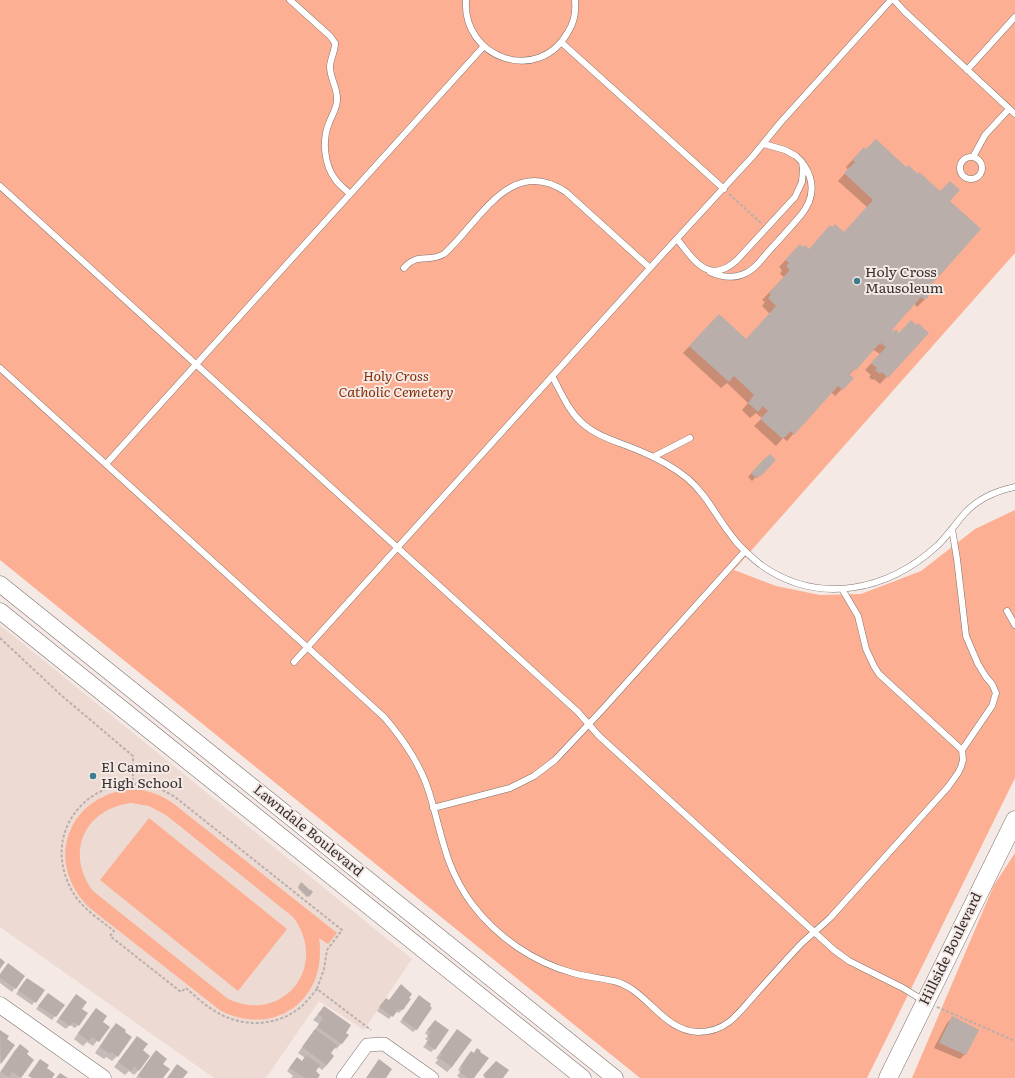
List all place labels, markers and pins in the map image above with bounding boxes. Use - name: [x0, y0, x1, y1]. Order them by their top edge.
- place label: Holy Cross Mausoleum: [865, 265, 943, 298]
- marker: Holy Cross Mausoleum: [852, 276, 862, 286]
- place label: El Camino High School: [101, 760, 182, 792]
- marker: El Camino High School: [88, 771, 98, 781]

